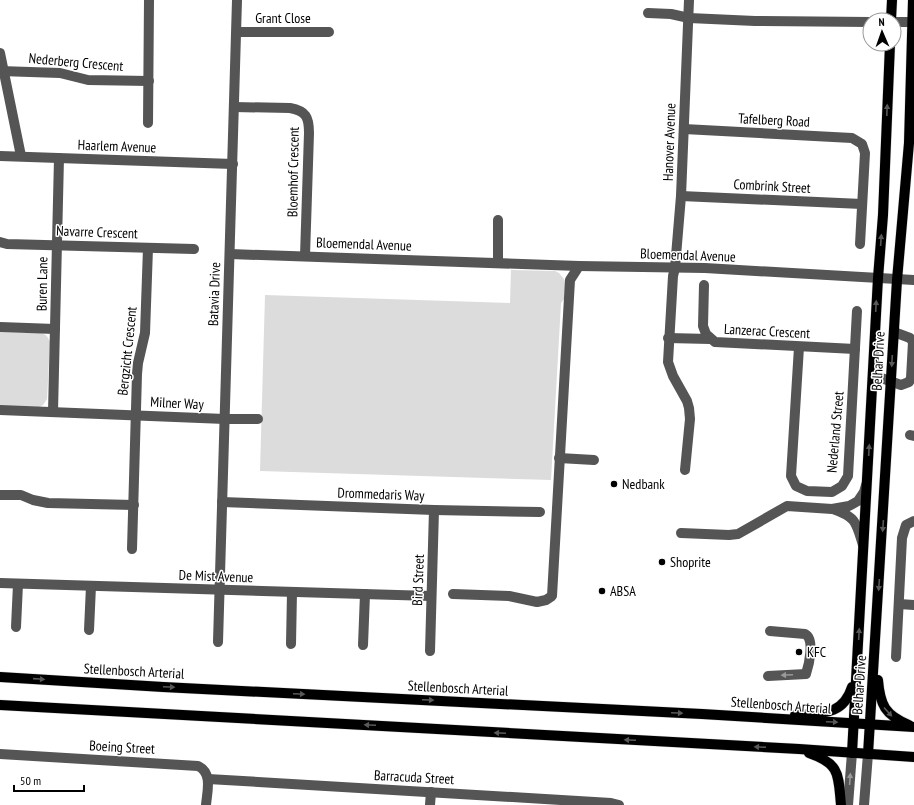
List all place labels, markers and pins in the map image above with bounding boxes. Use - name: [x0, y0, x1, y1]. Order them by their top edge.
- place label: Nedbank: [622, 475, 665, 493]
- marker: Nedbank: [609, 479, 619, 489]
- place label: Shoprite: [670, 553, 711, 571]
- marker: Shoprite: [657, 557, 667, 567]
- place label: ABSA: [610, 582, 636, 600]
- marker: ABSA: [597, 586, 607, 596]
- place label: KFC: [807, 643, 827, 661]
- marker: KFC: [794, 647, 804, 657]

